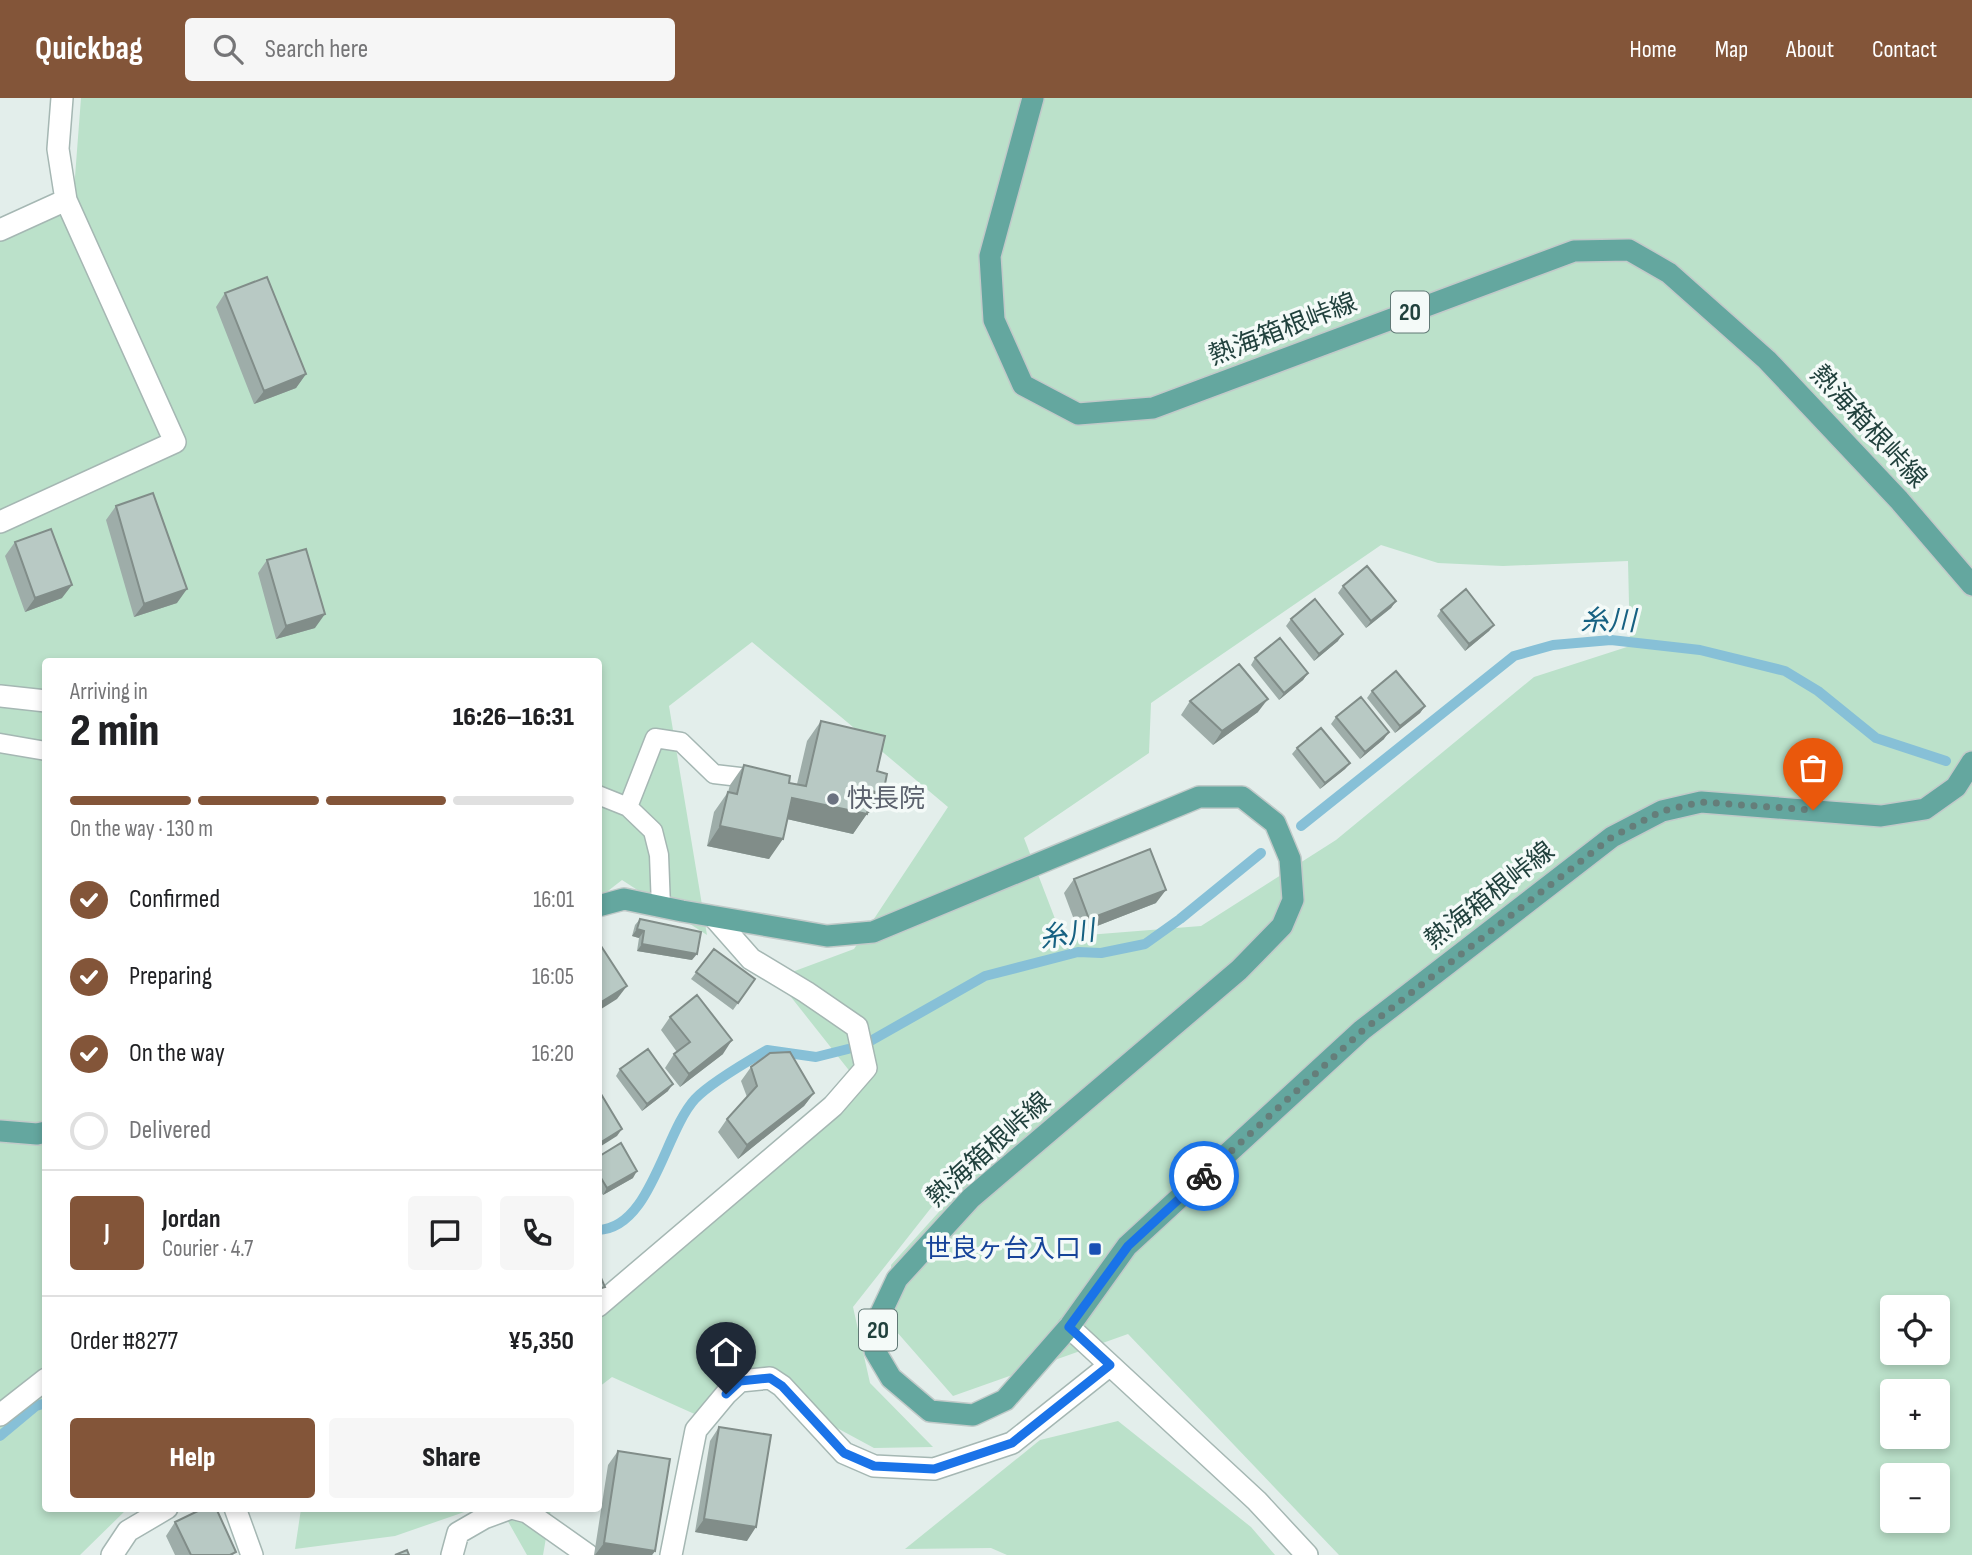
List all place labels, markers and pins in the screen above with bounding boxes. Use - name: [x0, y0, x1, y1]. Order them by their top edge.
- pin: [1783, 738, 1843, 810]
- place label: 快長院: [847, 784, 925, 815]
- marker: 快長院: [825, 791, 841, 807]
- place label: 世良ヶ台入口: [925, 1234, 1081, 1265]
- marker: 世良ヶ台入口: [1087, 1241, 1103, 1257]
- pin: [696, 1322, 756, 1394]

